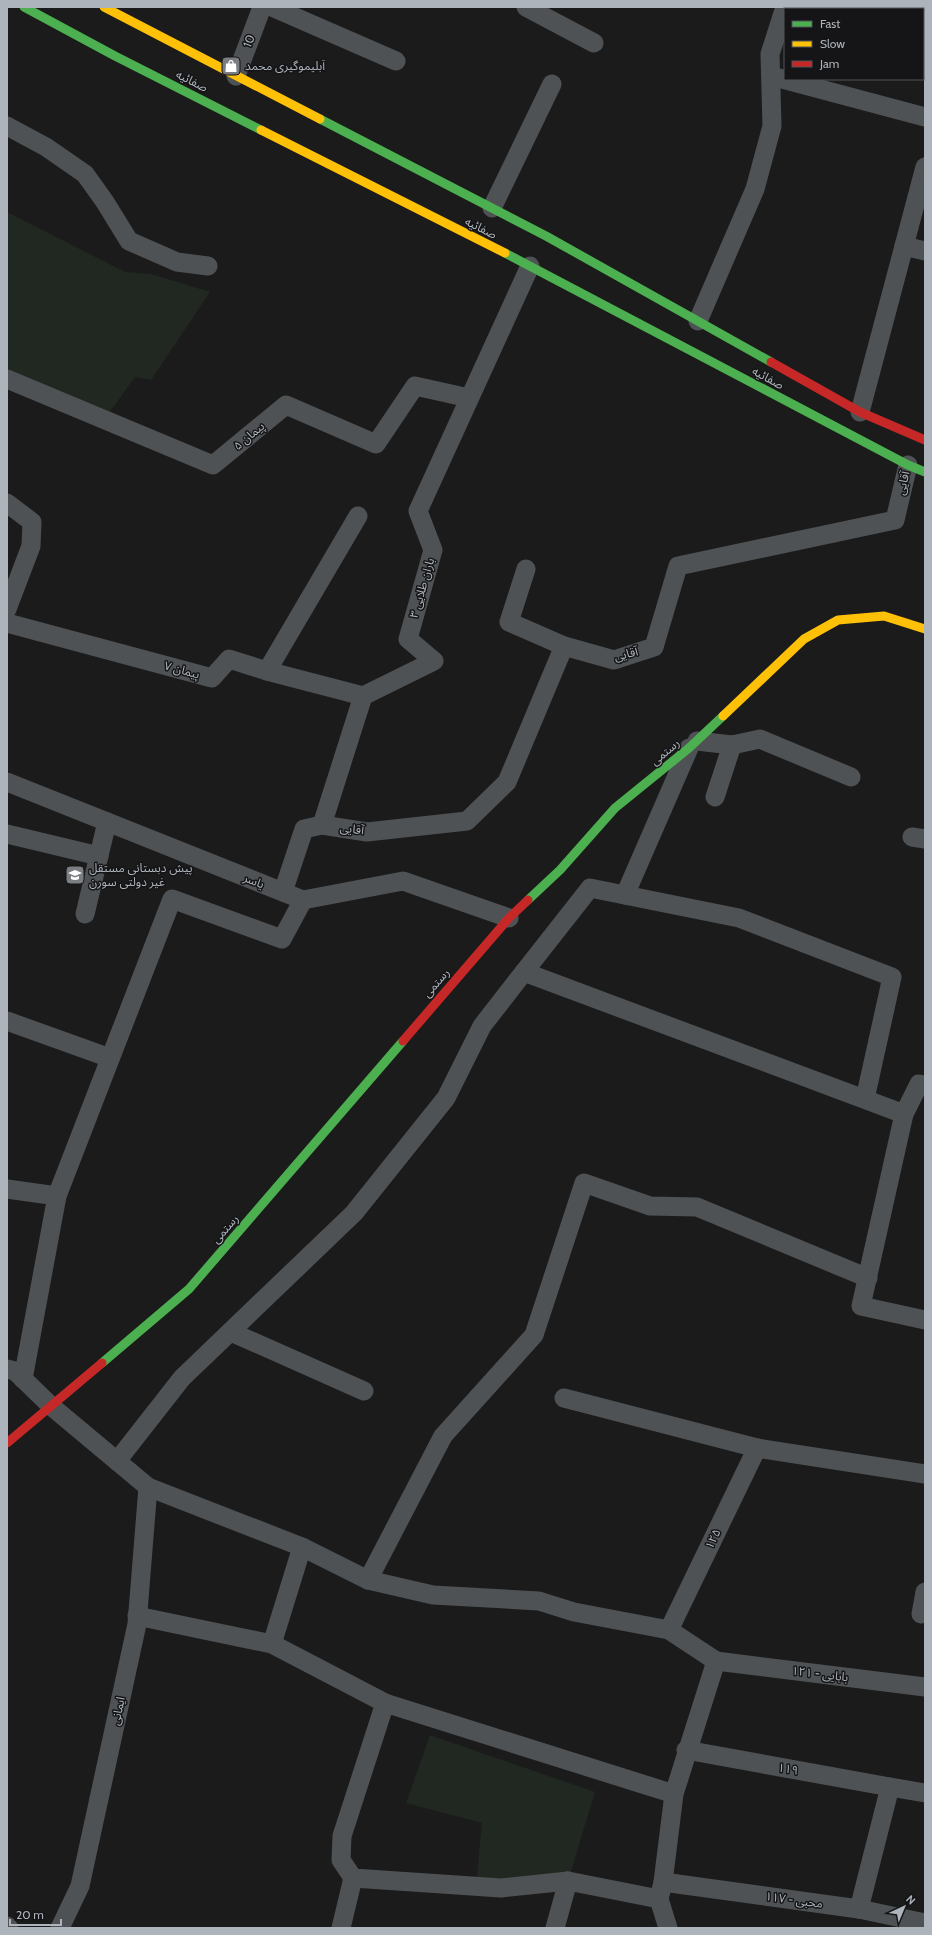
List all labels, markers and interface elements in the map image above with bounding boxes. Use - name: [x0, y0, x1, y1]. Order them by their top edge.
- legend: [784, 8, 924, 80]
- text: Fast: [820, 16, 840, 31]
- street label: 10: [239, 32, 258, 49]
- text: Slow: [820, 36, 845, 51]
- shop icon: آبلیموگیری محمد: [220, 55, 242, 77]
- text: Jam: [819, 56, 839, 71]
- place label: آبلیموگیری محمد: [245, 58, 325, 73]
- street label: صفائیه: [174, 66, 211, 95]
- street label: صفائیه: [463, 213, 500, 242]
- street label: صفائیه: [750, 363, 787, 392]
- street label: پیمان ۵: [230, 418, 268, 454]
- street label: آقایی: [892, 469, 913, 496]
- street label: باران طلایی ۳: [406, 556, 437, 620]
- street label: آقایی: [612, 643, 640, 664]
- street label: پیمان ۷: [162, 658, 202, 683]
- street label: رستمی: [647, 735, 682, 768]
- street label: آقایی: [339, 820, 365, 838]
- place label: پیش دبستانی مستقل غیر دولتی سورن: [89, 860, 193, 889]
- school or university icon: پیش دبستانی مستقل غیر دولتی سورن: [64, 864, 86, 886]
- street label: یاسر: [241, 869, 267, 892]
- street label: رستمی: [419, 965, 452, 1000]
- street label: رستمی: [208, 1211, 241, 1246]
- street label: ۱۲۵: [701, 1526, 724, 1551]
- street label: بابایی - ۱۲۱: [791, 1663, 849, 1684]
- street label: ایمانی: [107, 1695, 128, 1727]
- street label: ۱۱۹: [777, 1759, 800, 1778]
- north arrow: [884, 1887, 924, 1927]
- street label: محبی - ۱۱۷: [764, 1888, 824, 1911]
- text: N: [903, 1892, 919, 1908]
- scale bar: [10, 1901, 61, 1927]
- text: 20 m: [16, 1907, 44, 1922]

